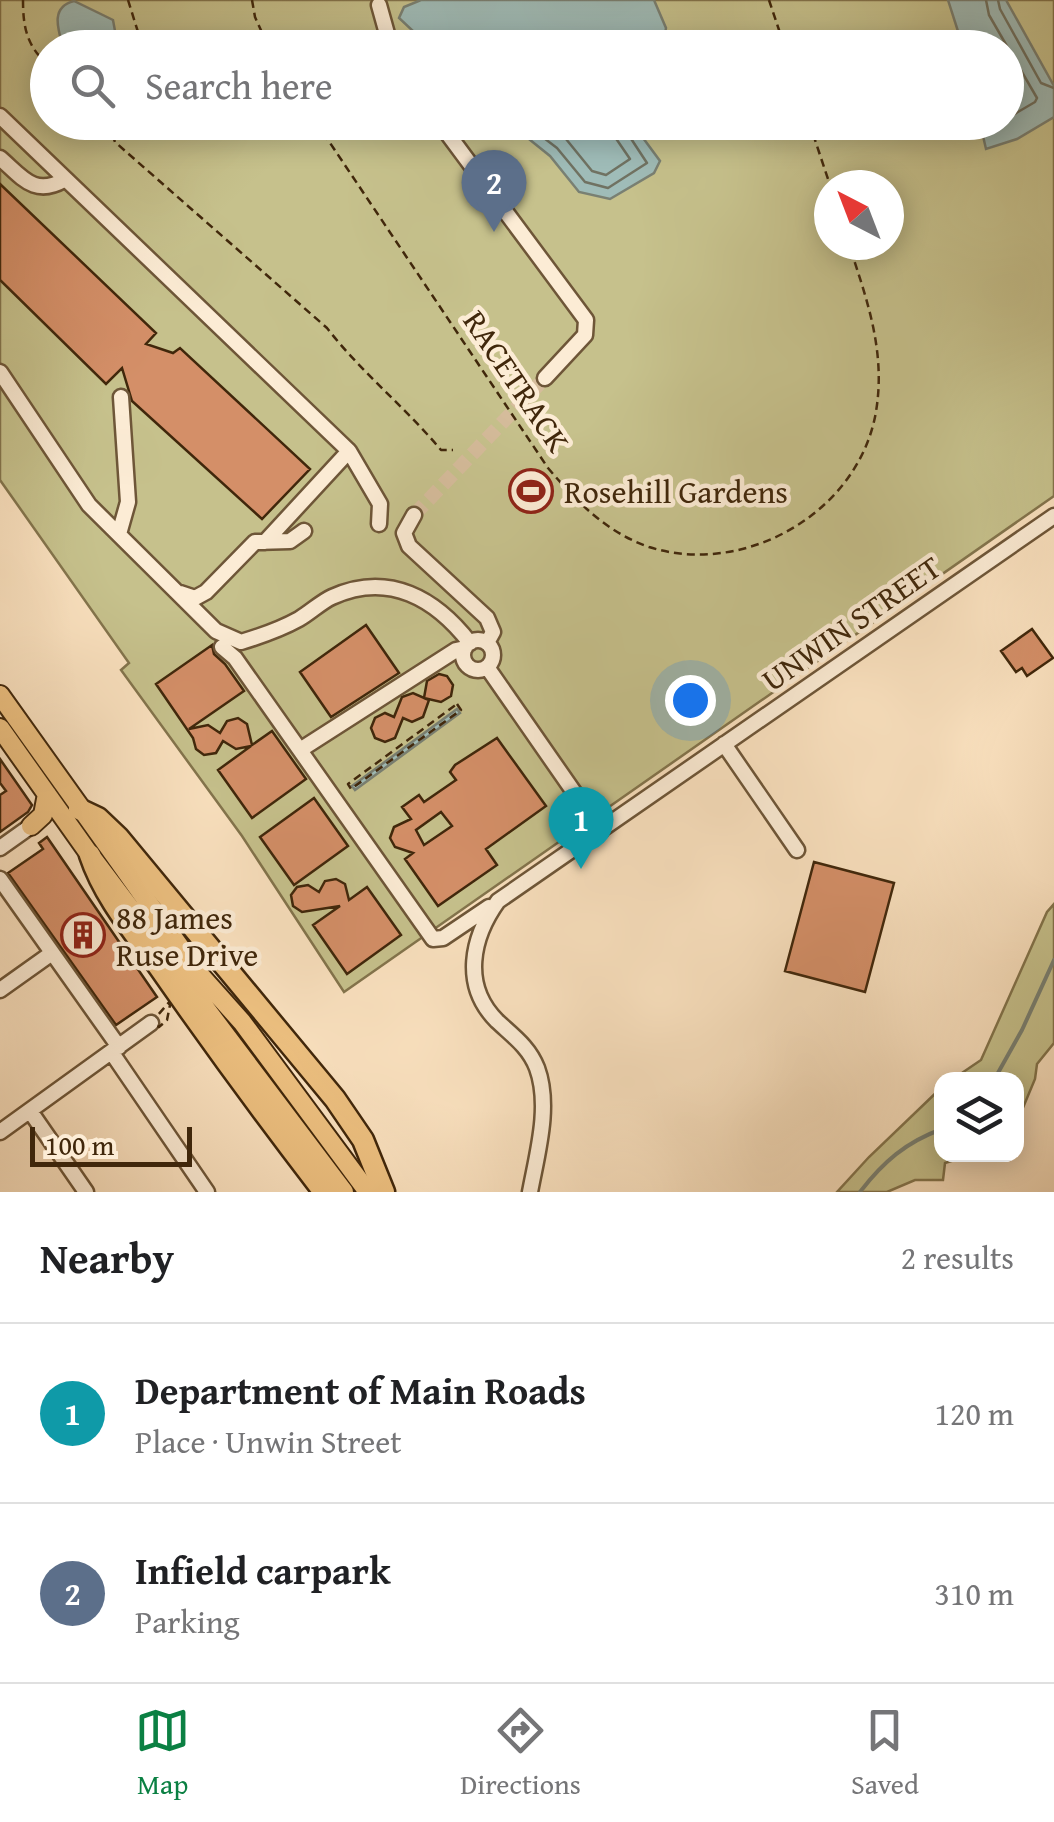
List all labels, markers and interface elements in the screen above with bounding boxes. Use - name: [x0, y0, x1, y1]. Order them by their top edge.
- search box: [30, 30, 1024, 140]
- text: Search here: [145, 57, 333, 113]
- icon: search: [65, 58, 120, 113]
- pin: 2: [462, 150, 526, 232]
- north arrow: [814, 170, 904, 260]
- street label: RACETRACK: [452, 300, 582, 462]
- sports icon: Rosehill Gardens: [508, 468, 554, 514]
- place label: Rosehill Gardens: [564, 468, 788, 515]
- street label: UNWIN STREET: [752, 544, 950, 702]
- your location: [665, 675, 716, 726]
- pin: 1: [548, 786, 614, 869]
- place label: 88 James Ruse Drive: [116, 894, 258, 978]
- building icon: 88 James Ruse Drive: [60, 912, 106, 958]
- map controls: [934, 1072, 1024, 1162]
- button: layers: [934, 1072, 1024, 1162]
- scale bar: [30, 1122, 192, 1166]
- text: 100 m: [45, 1124, 114, 1165]
- text: Nearby: [40, 1227, 174, 1288]
- text: 2 results: [901, 1234, 1014, 1281]
- text: Department of Main Roads: [135, 1362, 586, 1418]
- text: 1: [64, 1390, 81, 1437]
- text: 120 m: [935, 1390, 1014, 1437]
- text: Place · Unwin Street: [135, 1418, 402, 1465]
- text: Infield carpark: [135, 1542, 391, 1598]
- text: 2: [64, 1570, 81, 1617]
- text: 310 m: [935, 1570, 1014, 1617]
- text: Parking: [135, 1598, 240, 1645]
- tab: Map: [135, 1703, 190, 1804]
- tab: Directions: [460, 1703, 581, 1804]
- tab: Saved: [851, 1703, 919, 1804]

